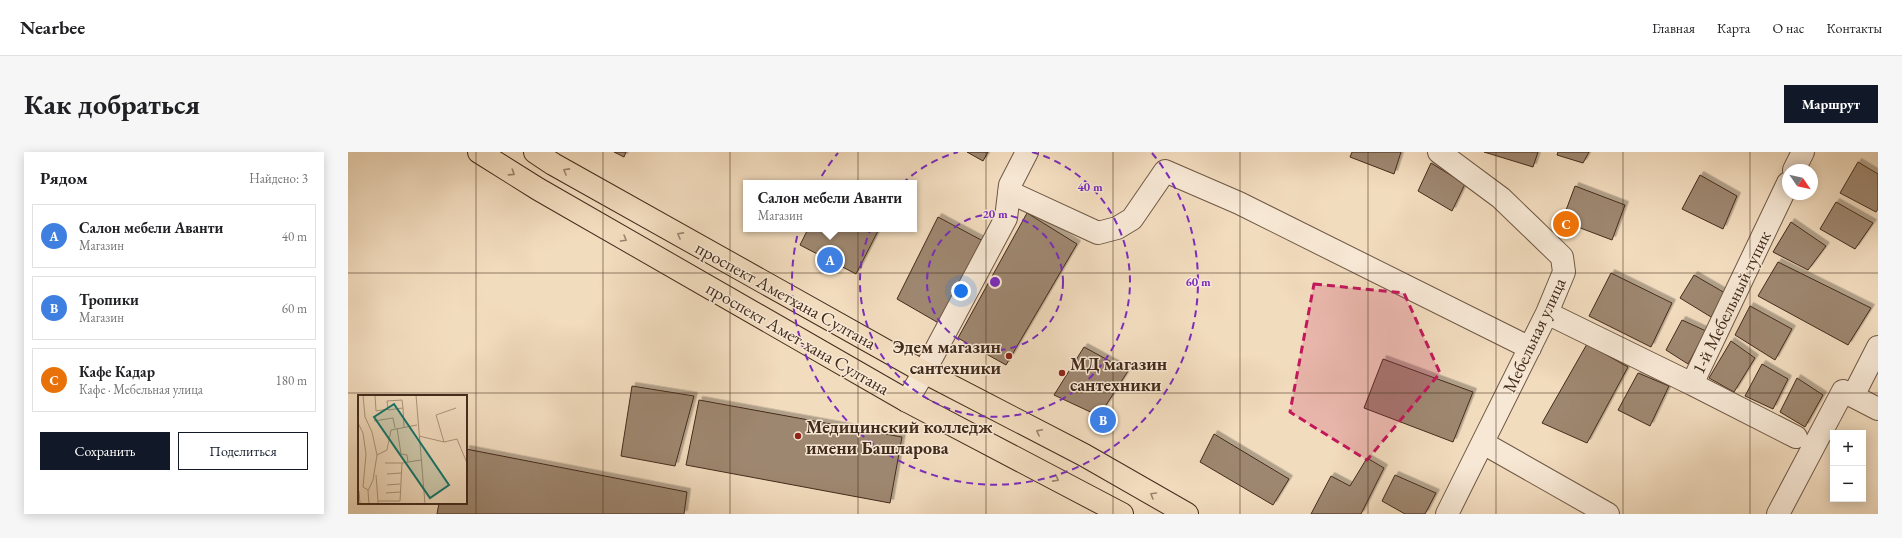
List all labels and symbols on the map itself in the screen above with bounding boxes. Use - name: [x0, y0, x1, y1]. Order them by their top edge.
- north arrow: [1782, 164, 1818, 200]
- one-way arrow: [508, 168, 515, 176]
- one-way arrow: [563, 169, 570, 176]
- text: 40 m: [1077, 179, 1103, 195]
- text: 20 m: [982, 206, 1008, 222]
- pin: C: [1553, 209, 1579, 239]
- street label: 1-й Мебельный тупик: [1686, 226, 1776, 377]
- one-way arrow: [677, 233, 684, 240]
- one-way arrow: [620, 234, 627, 241]
- street label: проспект Аметхана Султана: [692, 236, 881, 355]
- pin: A: [817, 245, 843, 275]
- street label: Мебельная улица: [1497, 273, 1571, 396]
- text: 60 m: [1185, 274, 1211, 290]
- centre of rings: [988, 275, 1002, 289]
- street label: проспект Амет-хана Султана: [702, 276, 894, 400]
- your location: [951, 281, 971, 301]
- place label: Эдем магазин сантехники: [893, 335, 1002, 379]
- marker: Эдем магазин сантехники: [1004, 351, 1014, 361]
- place label: МД магазин сантехники: [1070, 352, 1168, 396]
- marker: МД магазин сантехники: [1057, 368, 1067, 378]
- inset map: [358, 395, 467, 504]
- pin: B: [1090, 405, 1116, 435]
- place label: Медицинский колледж имени Башларова: [806, 415, 993, 459]
- one-way arrow: [1036, 429, 1044, 437]
- marker: Медицинский колледж имени Башларова: [793, 431, 803, 441]
- one-way arrow: [1051, 474, 1059, 482]
- one-way arrow: [1150, 492, 1157, 499]

